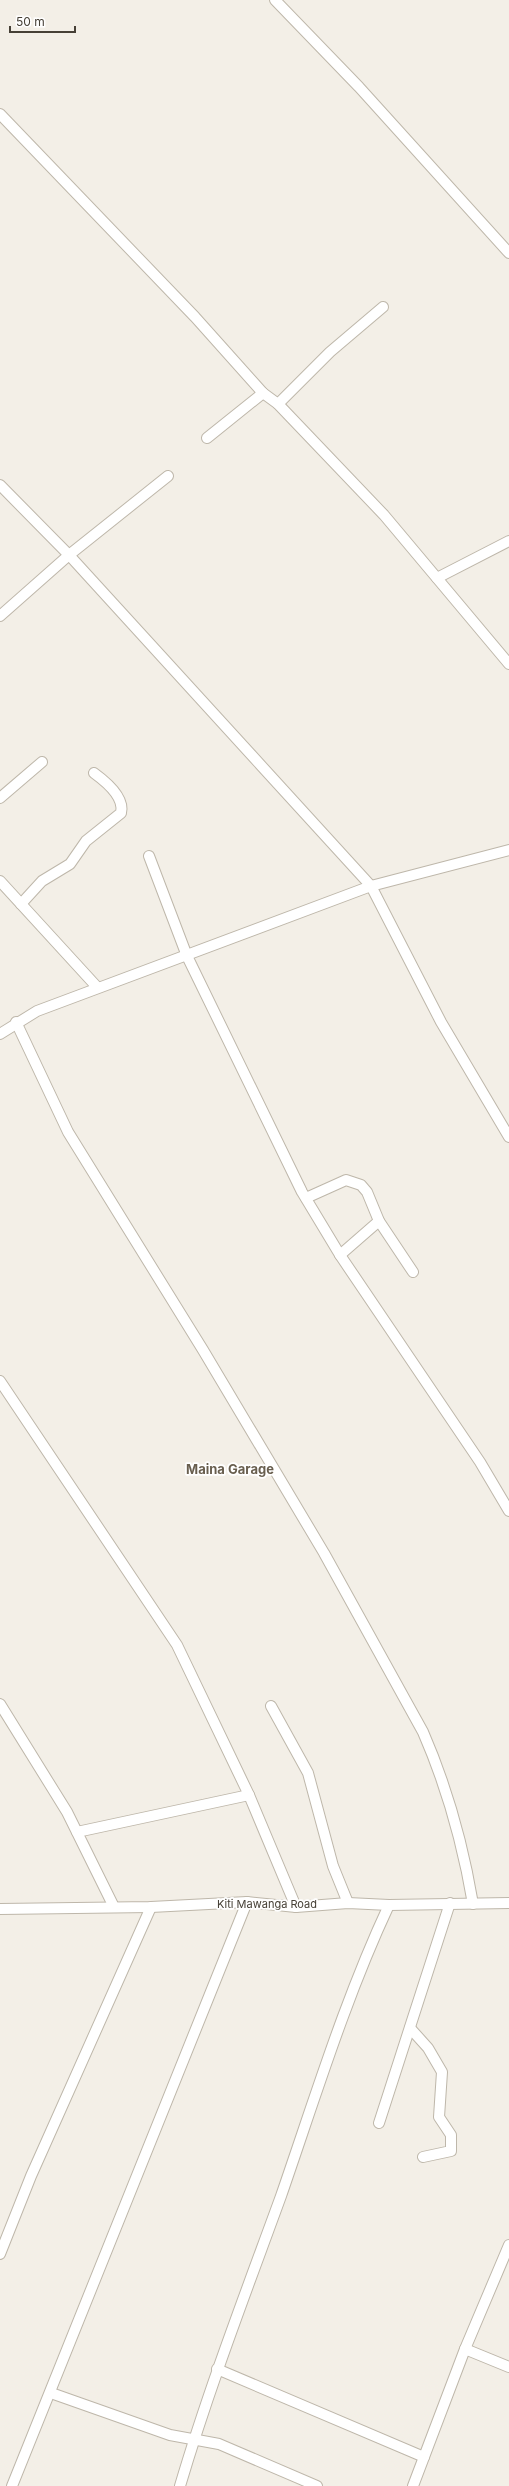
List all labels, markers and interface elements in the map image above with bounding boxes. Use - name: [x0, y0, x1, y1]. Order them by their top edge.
- scale bar: [10, 8, 75, 34]
- text: 50 m: [16, 14, 45, 29]
- district label: Maina Garage: [186, 1461, 274, 1477]
- street label: Kiti Mawanga Road: [217, 1897, 317, 1911]

